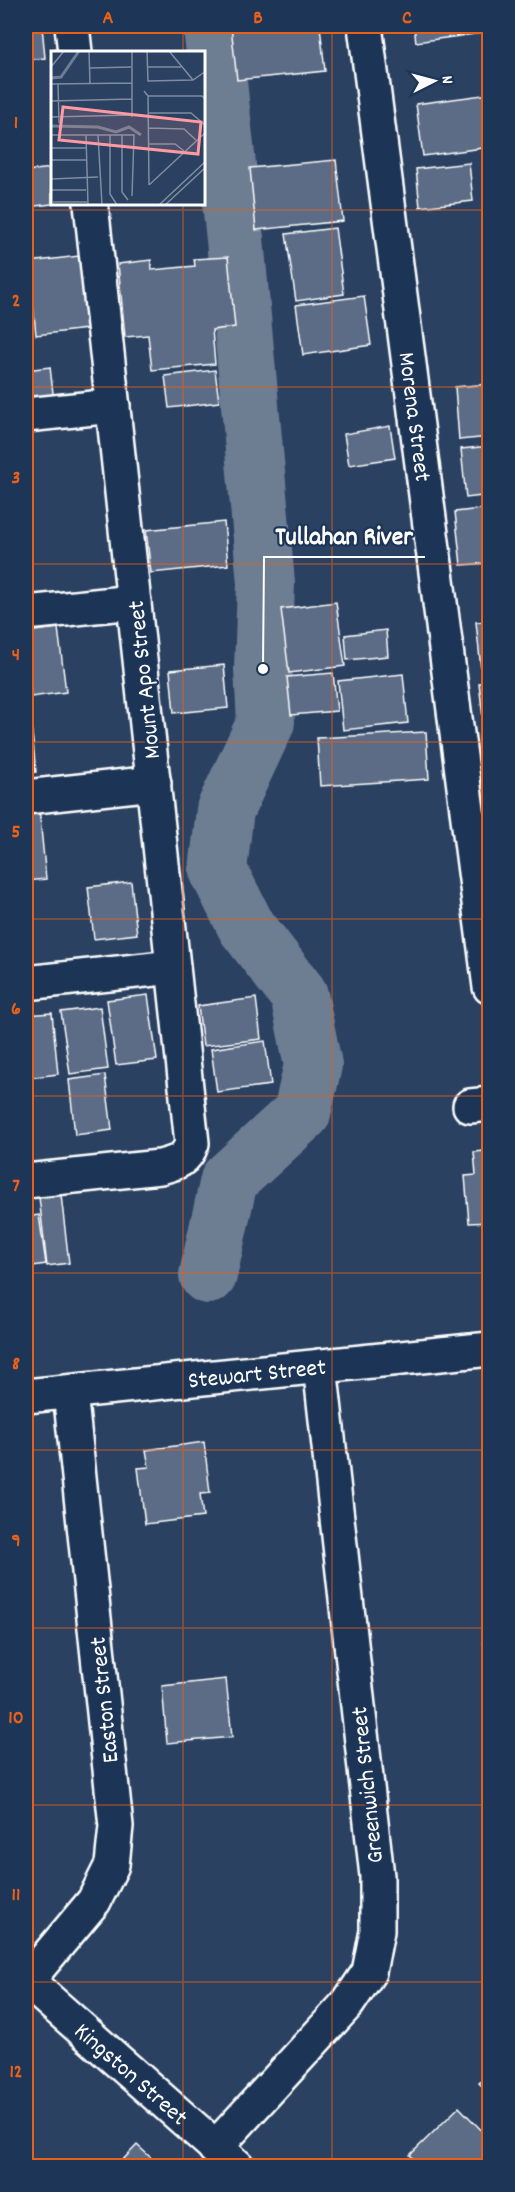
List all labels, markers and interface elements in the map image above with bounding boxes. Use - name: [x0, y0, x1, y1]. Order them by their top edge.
- text: A: [103, 5, 114, 33]
- text: B: [253, 5, 263, 33]
- text: C: [402, 5, 412, 33]
- inset map: [51, 51, 206, 206]
- north arrow: [404, 51, 464, 111]
- text: N: [435, 75, 458, 85]
- text: 1: [14, 110, 18, 138]
- text: 2: [12, 288, 20, 316]
- street label: Morena Street: [388, 350, 438, 484]
- text: 3: [12, 465, 20, 493]
- callout: Tullahan River: [264, 513, 425, 557]
- text: Tullahan River: [275, 520, 413, 557]
- street label: Mount Apo Street: [121, 599, 171, 761]
- text: 4: [12, 642, 20, 670]
- text: 5: [11, 819, 21, 847]
- text: 6: [11, 996, 21, 1024]
- text: 7: [12, 1173, 20, 1201]
- text: 8: [12, 1351, 20, 1379]
- street label: Stewart Street: [187, 1352, 328, 1399]
- text: 9: [11, 1528, 21, 1556]
- street label: Easton Street: [82, 1635, 130, 1764]
- street label: Greenwich Street: [344, 1704, 394, 1865]
- text: 10: [8, 1705, 24, 1733]
- text: 11: [12, 1882, 20, 1910]
- street label: Kingston Street: [65, 2016, 194, 2135]
- text: 12: [9, 2059, 23, 2087]

